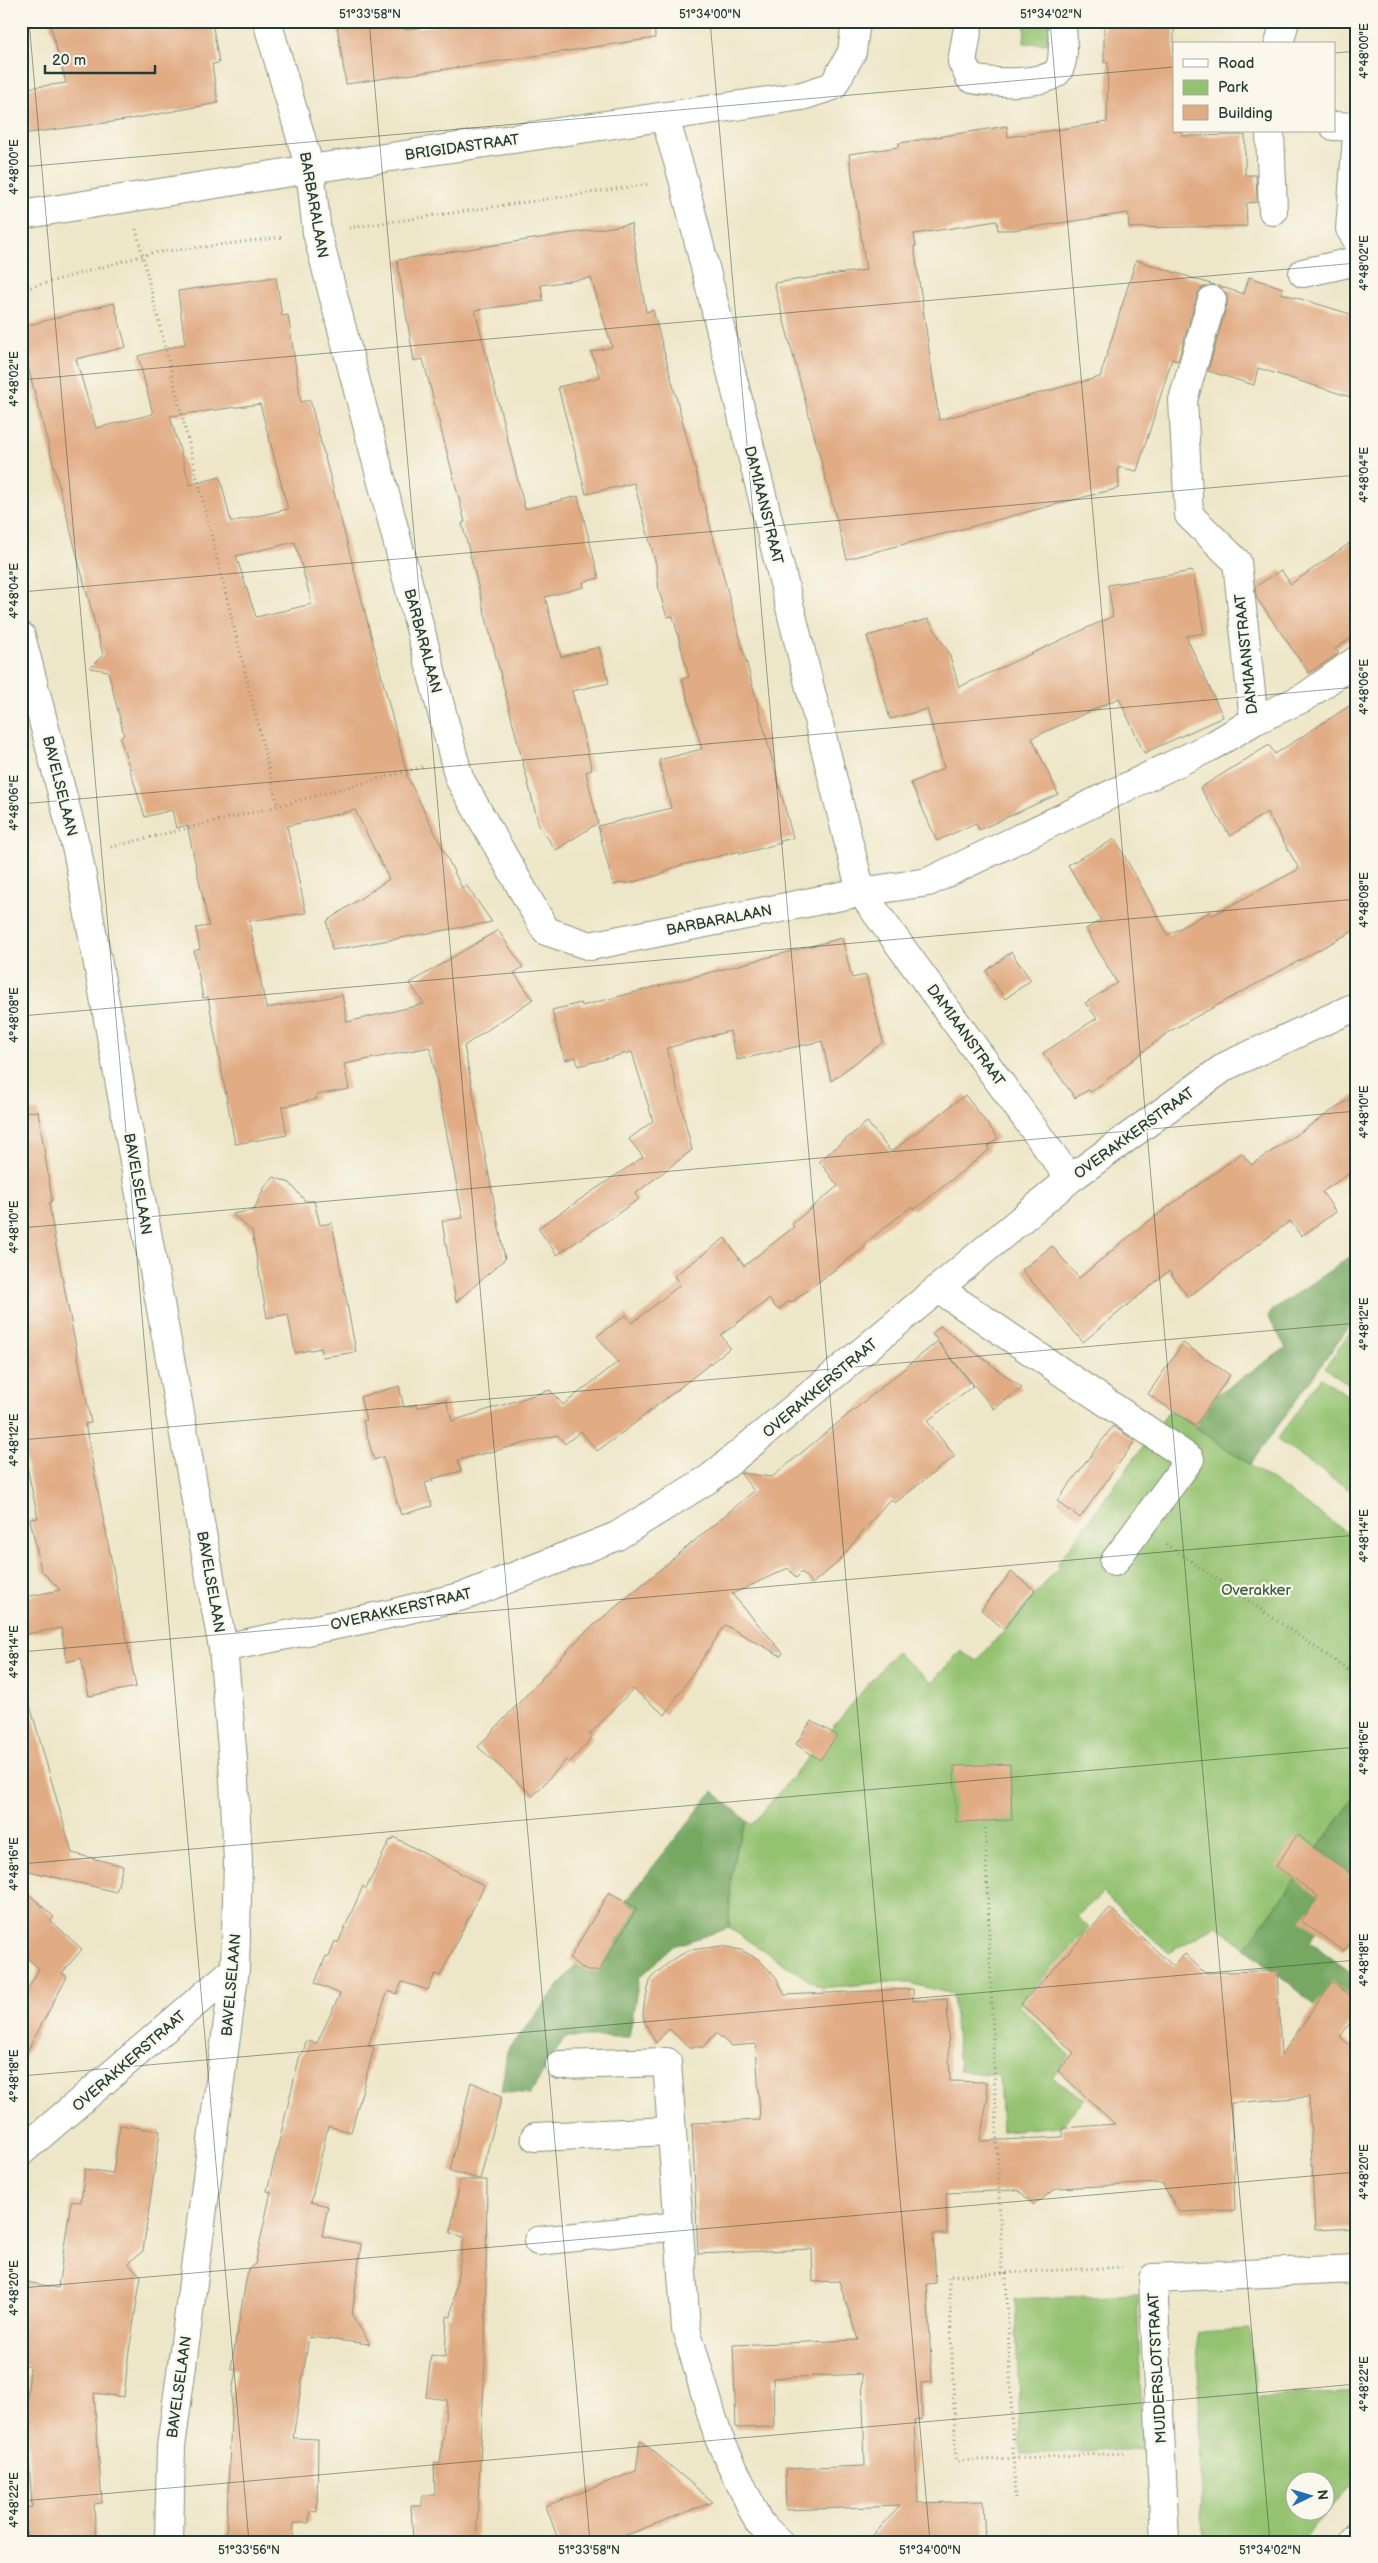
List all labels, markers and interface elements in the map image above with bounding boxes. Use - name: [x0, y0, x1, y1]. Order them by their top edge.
- text: 51°33'58"N: [339, 7, 401, 22]
- text: 51°34'00"N: [679, 7, 741, 22]
- text: 51°34'02"N: [1020, 7, 1082, 22]
- text: 4°48'00"E: [1357, 23, 1372, 79]
- scale bar: [45, 42, 155, 74]
- legend: [1173, 42, 1336, 132]
- text: 20 m: [52, 51, 86, 70]
- text: Road: [1218, 54, 1254, 73]
- text: Park: [1218, 78, 1249, 97]
- text: Building: [1218, 104, 1273, 123]
- street label: BRIGIDASTRAAT: [404, 130, 521, 165]
- text: 4°48'00"E: [7, 139, 22, 195]
- street label: BARBARALAAN: [295, 150, 332, 260]
- text: 4°48'02"E: [1357, 235, 1372, 291]
- text: 4°48'02"E: [7, 351, 22, 407]
- street label: DAMIAANSTRAAT: [740, 444, 787, 566]
- text: 4°48'04"E: [1357, 447, 1372, 503]
- text: 4°48'04"E: [7, 563, 22, 619]
- street label: BARBARALAAN: [399, 587, 446, 696]
- street label: DAMIAANSTRAAT: [1231, 593, 1262, 715]
- text: 4°48'06"E: [1357, 659, 1372, 715]
- street label: BAVELSELAAN: [38, 734, 81, 838]
- text: 4°48'06"E: [7, 775, 22, 831]
- text: 4°48'08"E: [1357, 872, 1372, 928]
- street label: BARBARALAAN: [664, 901, 774, 940]
- street label: DAMIAANSTRAAT: [922, 981, 1009, 1090]
- text: 4°48'08"E: [7, 987, 22, 1043]
- street label: OVERAKKERSTRAAT: [1070, 1083, 1198, 1184]
- text: 4°48'10"E: [1357, 1085, 1372, 1139]
- street label: BAVELSELAAN: [119, 1132, 156, 1237]
- text: 4°48'10"E: [7, 1200, 22, 1254]
- text: 4°48'12"E: [1357, 1297, 1372, 1351]
- street label: OVERAKKERSTRAAT: [759, 1335, 882, 1442]
- text: 4°48'12"E: [7, 1413, 22, 1467]
- text: 4°48'14"E: [1357, 1509, 1372, 1563]
- street label: BAVELSELAAN: [192, 1530, 229, 1635]
- park label: Overakker: [1221, 1581, 1291, 1600]
- street label: OVERAKKERSTRAAT: [329, 1584, 474, 1635]
- text: 4°48'14"E: [7, 1625, 22, 1679]
- text: 4°48'16"E: [1357, 1721, 1372, 1775]
- text: 4°48'16"E: [7, 1837, 22, 1891]
- street label: BAVELSELAAN: [218, 1933, 245, 2037]
- text: 4°48'18"E: [1357, 1933, 1372, 1987]
- street label: OVERAKKERSTRAAT: [69, 2007, 190, 2116]
- text: 4°48'18"E: [7, 2049, 22, 2103]
- text: 4°48'20"E: [1357, 2144, 1372, 2200]
- text: 4°48'20"E: [7, 2260, 22, 2316]
- street label: MUIDERSLOTSTRAAT: [1144, 2292, 1171, 2444]
- street label: BAVELSELAAN: [163, 2335, 196, 2439]
- text: 4°48'22"E: [1357, 2356, 1372, 2412]
- north arrow: [1286, 2470, 1336, 2520]
- text: 4°48'22"E: [7, 2472, 22, 2528]
- text: N: [1314, 2489, 1331, 2501]
- text: 51°33'56"N: [218, 2543, 280, 2558]
- text: 51°33'58"N: [558, 2543, 620, 2558]
- text: 51°34'00"N: [899, 2543, 961, 2558]
- text: 51°34'02"N: [1239, 2543, 1301, 2558]

